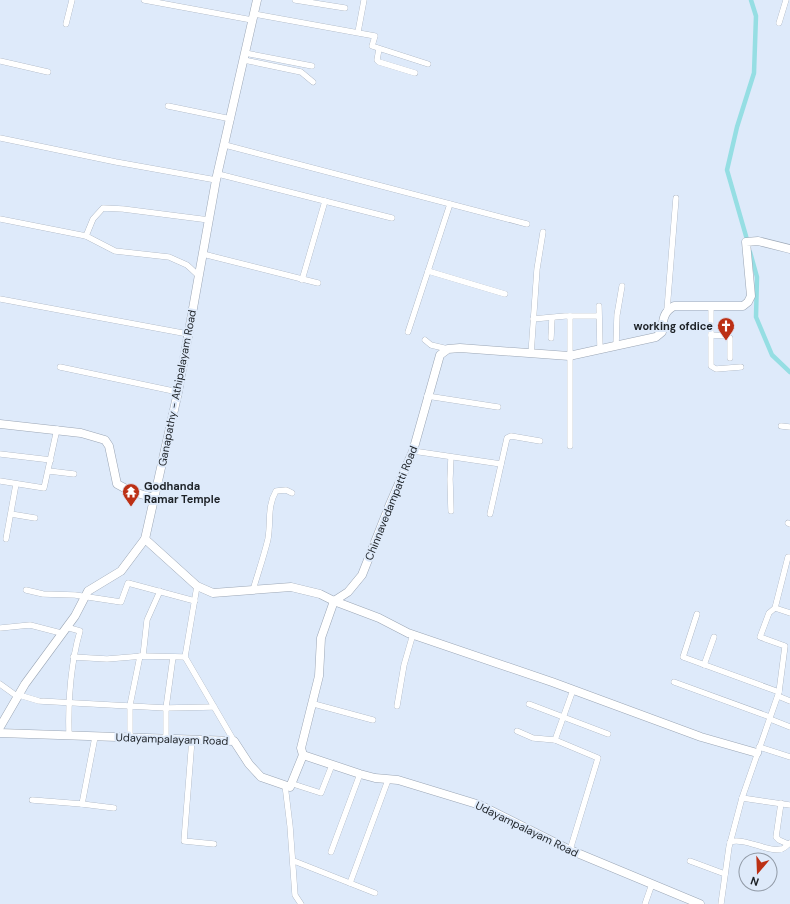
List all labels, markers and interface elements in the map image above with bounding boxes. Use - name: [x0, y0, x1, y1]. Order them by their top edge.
- street label: Ganapathy - Athipalayam Road: [155, 308, 199, 467]
- church icon: working ofdice: [716, 316, 736, 341]
- place label: working ofdice: [634, 319, 713, 333]
- street label: Chinnavedampatti Road: [362, 444, 420, 562]
- place label: Godhanda Ramar Temple: [144, 479, 221, 506]
- temple icon: Godhanda Ramar Temple: [121, 482, 141, 507]
- street label: Udayampalayam Road: [115, 730, 229, 748]
- street label: Udayampalayam Road: [473, 798, 581, 860]
- north arrow: [738, 852, 778, 892]
- text: N: [749, 874, 761, 889]

